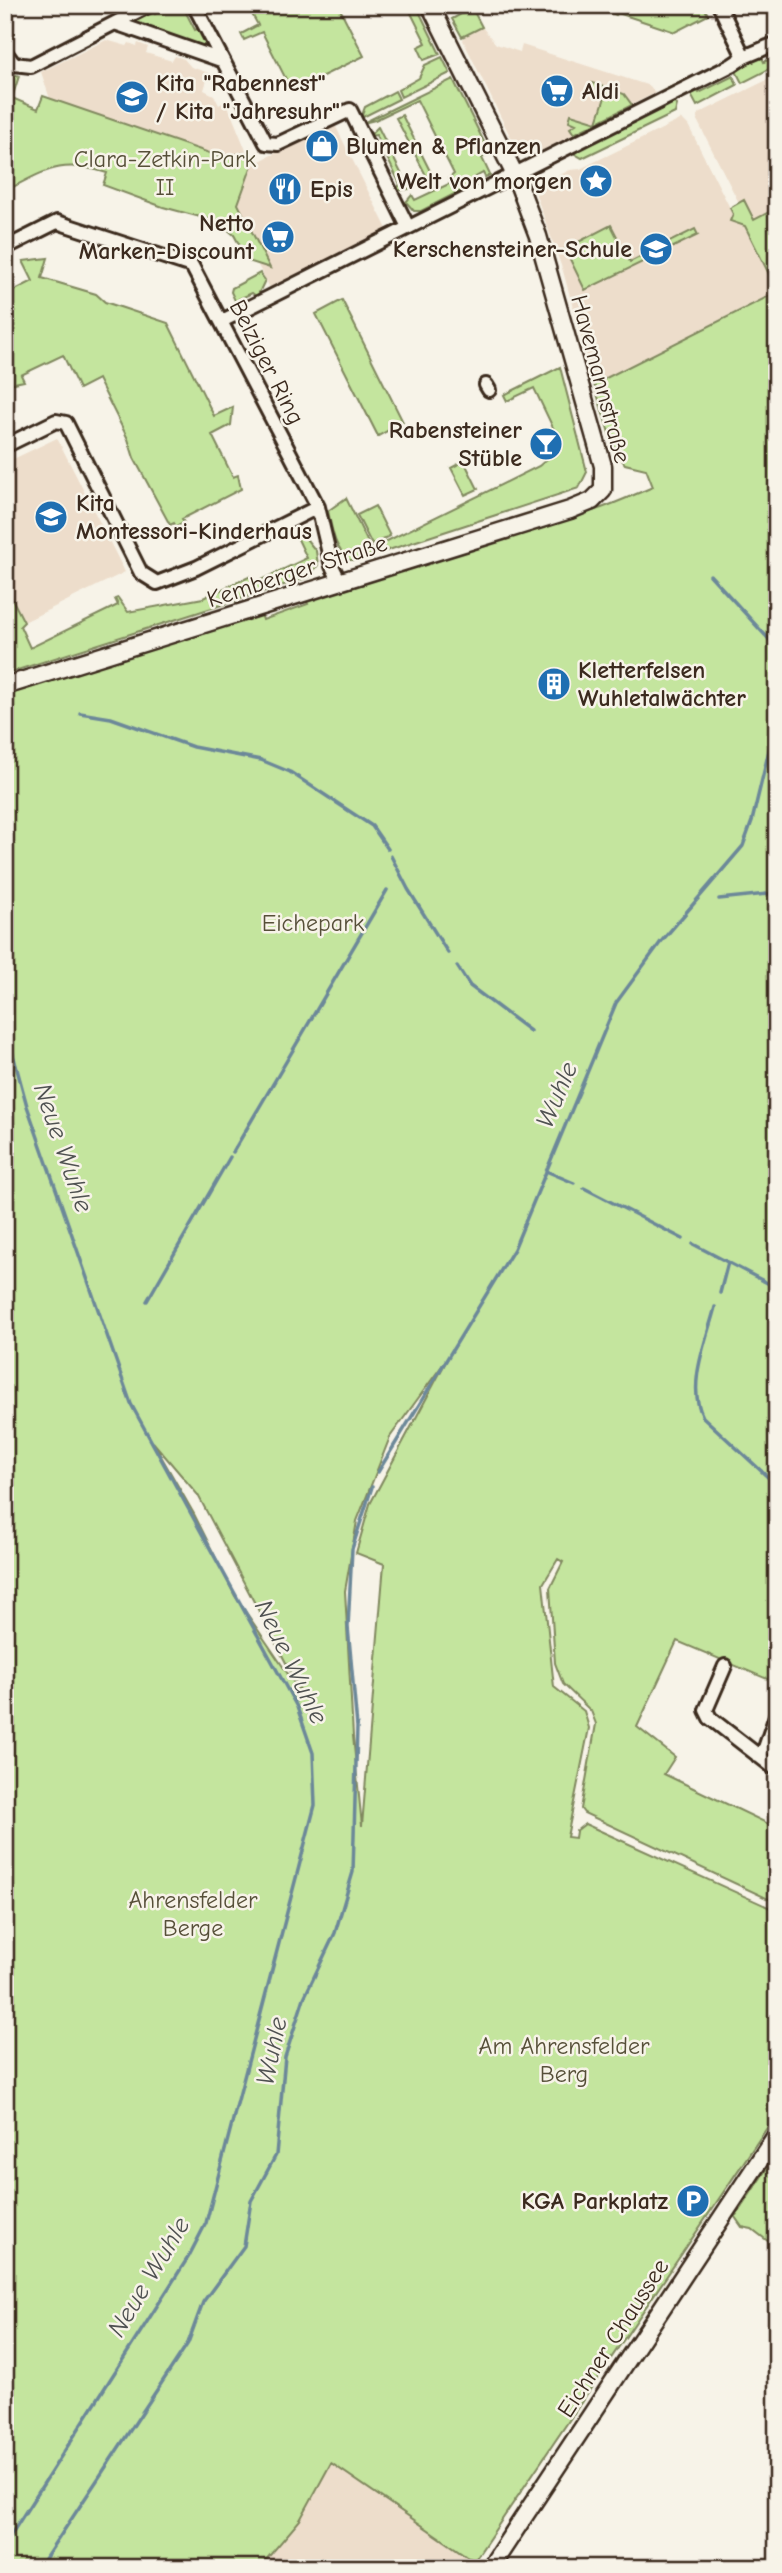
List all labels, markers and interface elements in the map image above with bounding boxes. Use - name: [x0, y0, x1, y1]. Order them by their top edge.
- place label: Kita "Rabennest" / Kita "Jahresuhr": [156, 69, 340, 125]
- supermarket icon: Aldi: [538, 72, 576, 110]
- place label: Aldi: [582, 77, 619, 105]
- school or university icon: Kita "Rabennest" / Kita "Jahresuhr": [113, 78, 151, 116]
- shop icon: Blumen & Pflanzen: [303, 127, 341, 165]
- place label: Blumen & Pflanzen: [346, 132, 541, 160]
- park label: Clara-Zetkin-Park II: [74, 145, 257, 201]
- place icon: Welt von morgen: [577, 162, 615, 200]
- place label: Welt von morgen: [397, 167, 572, 195]
- restaurant icon: Epis: [266, 170, 304, 208]
- place label: Epis: [310, 175, 353, 203]
- place label: Netto Marken-Discount: [79, 209, 255, 265]
- supermarket icon: Netto Marken-Discount: [259, 218, 297, 256]
- school or university icon: Kerschensteiner-Schule: [637, 230, 675, 268]
- place label: Kerschensteiner-Schule: [393, 235, 632, 263]
- street label: Havemannstraße: [565, 292, 637, 466]
- street label: Belziger Ring: [224, 295, 310, 429]
- place label: Rabensteiner Stüble: [389, 416, 522, 472]
- bar icon: Rabensteiner Stüble: [527, 425, 565, 463]
- place label: Kita Montessori-Kinderhaus: [76, 489, 312, 545]
- school or university icon: Kita Montessori-Kinderhaus: [32, 498, 70, 536]
- street label: Kemberger Straße: [204, 529, 390, 613]
- place label: Kletterfelsen Wuhletalwächter: [578, 656, 746, 712]
- building icon: Kletterfelsen Wuhletalwächter: [535, 665, 573, 703]
- park label: Eichepark: [262, 909, 365, 937]
- water label: Wuhle: [530, 1057, 584, 1133]
- water label: Neue Wuhle: [27, 1079, 99, 1217]
- water label: Neue Wuhle: [248, 1595, 334, 1729]
- park label: Ahrensfelder Berge: [128, 1886, 258, 1942]
- water label: Wuhle: [250, 2014, 294, 2088]
- park label: Am Ahrensfelder Berg: [479, 2032, 650, 2088]
- parking icon: KGA Parkplatz: [674, 2182, 712, 2220]
- place label: KGA Parkplatz: [521, 2187, 669, 2215]
- water label: Neue Wuhle: [101, 2212, 197, 2342]
- street label: Eichner Chaussee: [551, 2253, 675, 2423]

